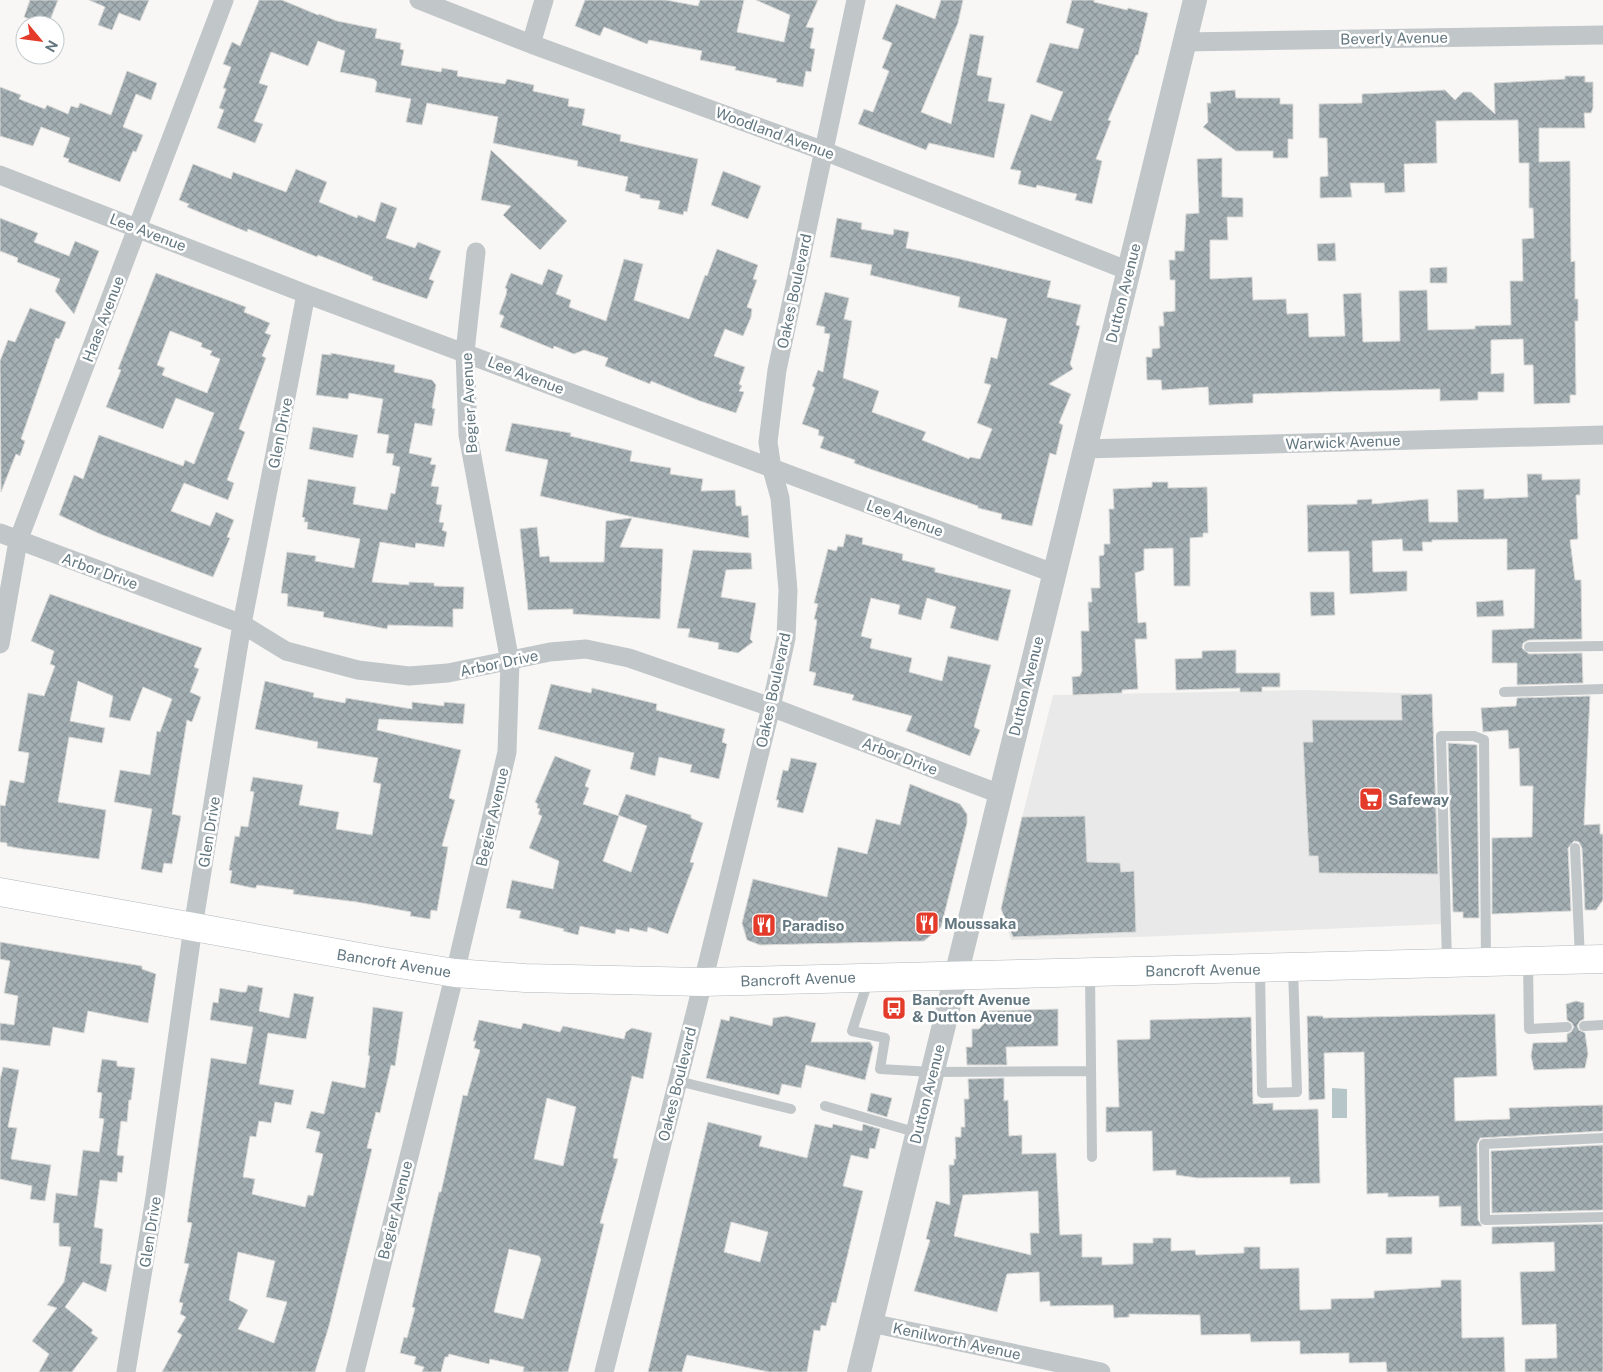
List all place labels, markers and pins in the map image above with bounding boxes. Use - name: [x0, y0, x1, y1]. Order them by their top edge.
- supermarket icon: Safeway: [1358, 786, 1384, 812]
- place label: Safeway: [1388, 791, 1450, 808]
- restaurant icon: Moussaka: [914, 910, 940, 936]
- restaurant icon: Paradiso: [751, 912, 777, 938]
- place label: Moussaka: [944, 915, 1016, 932]
- place label: Paradiso: [782, 917, 845, 934]
- place label: Bancroft Avenue & Dutton Avenue: [912, 991, 1032, 1025]
- bus stop icon: Bancroft Avenue & Dutton Avenue: [881, 995, 907, 1021]

